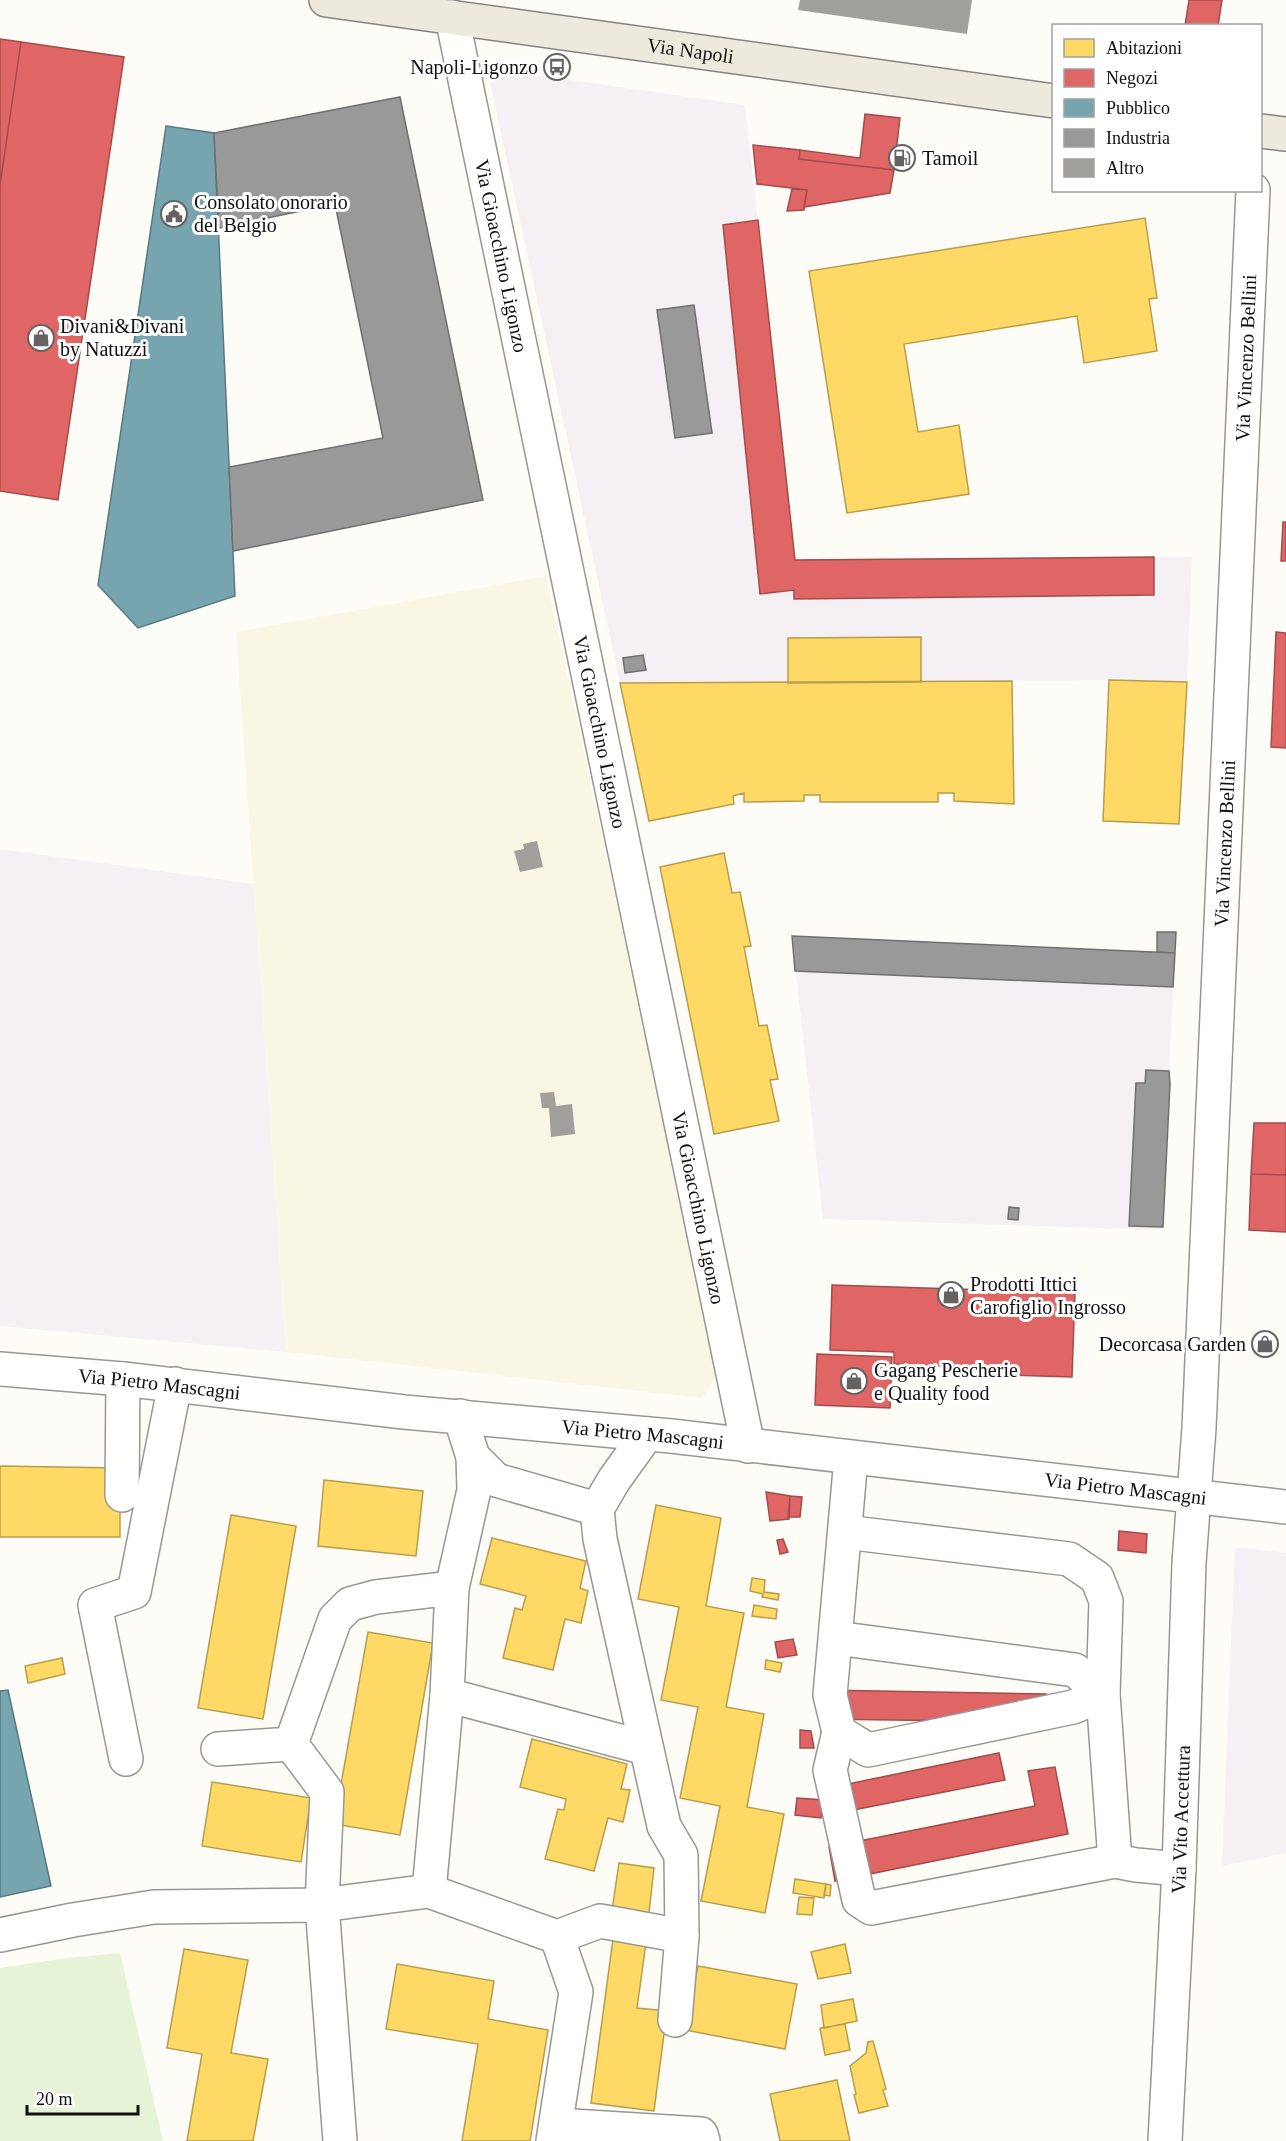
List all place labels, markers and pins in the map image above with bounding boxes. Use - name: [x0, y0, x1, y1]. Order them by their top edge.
- bus stop icon: Napoli-Ligonzo: [542, 52, 572, 82]
- place label: Napoli-Ligonzo: [410, 56, 538, 79]
- fuel station icon: Tamoil: [887, 143, 917, 173]
- place label: Tamoil: [922, 147, 979, 169]
- place label: Consolato onorario del Belgio: [194, 191, 348, 237]
- public building icon: Consolato onorario del Belgio: [159, 199, 189, 229]
- place label: Divani&Divani by Natuzzi: [60, 315, 185, 361]
- shop icon: Divani&Divani by Natuzzi: [26, 323, 56, 353]
- place label: Prodotti Ittici Carofiglio Ingrosso: [970, 1273, 1126, 1319]
- shop icon: Prodotti Ittici Carofiglio Ingrosso: [936, 1280, 966, 1310]
- shop icon: Decorcasa Garden: [1250, 1329, 1280, 1359]
- place label: Decorcasa Garden: [1099, 1333, 1246, 1355]
- place label: Gagang Pescherie e Quality food: [874, 1359, 1018, 1405]
- shop icon: Gagang Pescherie e Quality food: [839, 1366, 869, 1396]

